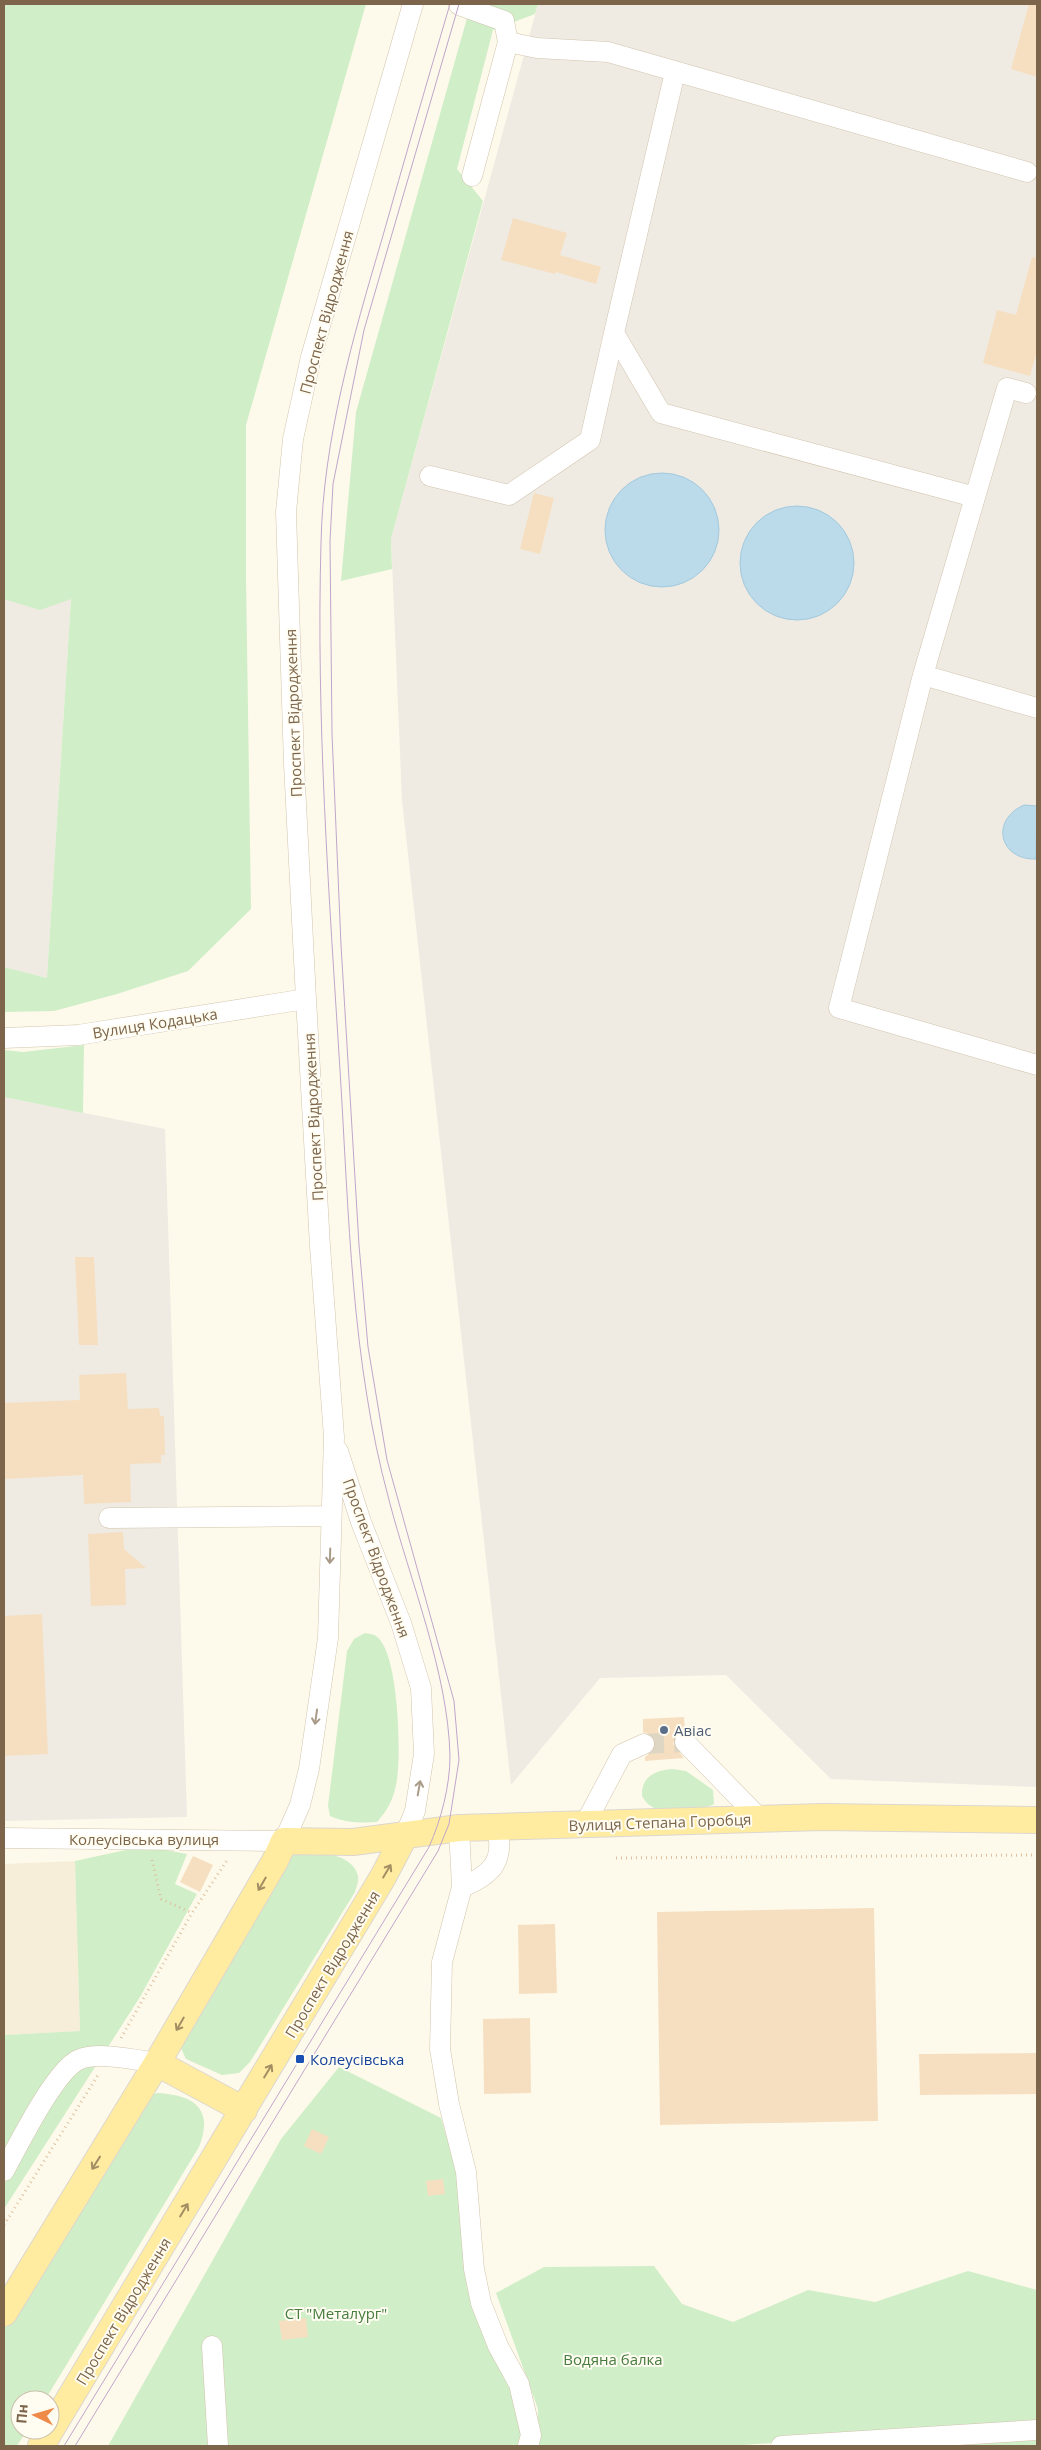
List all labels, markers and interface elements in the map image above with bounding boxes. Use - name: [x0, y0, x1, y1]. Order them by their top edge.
- street label: Проспект Відродження: [295, 228, 357, 396]
- street label: Проспект Відродження: [280, 628, 306, 798]
- street label: Вулиця Кодацька: [91, 1003, 219, 1043]
- street label: Проспект Відродження: [299, 1032, 327, 1202]
- street label: Проспект Відродження: [339, 1475, 415, 1641]
- one-way arrow: [325, 1548, 335, 1564]
- one-way arrow: [311, 1709, 321, 1725]
- place label: Авіас: [674, 1720, 711, 1740]
- marker: Авіас: [658, 1724, 670, 1736]
- one-way arrow: [414, 1781, 424, 1797]
- street label: Вулиця Степана Горобця: [568, 1809, 752, 1835]
- street label: Колеусівська вулиця: [69, 1829, 219, 1849]
- one-way arrow: [382, 1864, 392, 1879]
- one-way arrow: [257, 1876, 267, 1891]
- street label: Проспект Відродження: [280, 1887, 384, 2041]
- one-way arrow: [175, 2016, 184, 2031]
- place label: Колеусівська: [310, 2049, 404, 2069]
- marker: Колеусівська: [294, 2053, 306, 2065]
- one-way arrow: [263, 2064, 273, 2078]
- one-way arrow: [90, 2156, 101, 2170]
- one-way arrow: [179, 2203, 189, 2217]
- street label: Проспект Відродження: [71, 2234, 175, 2388]
- park label: СТ "Металург": [285, 2303, 387, 2323]
- park label: Водяна балка: [563, 2349, 663, 2369]
- north arrow: [10, 2390, 60, 2440]
- text: Пн: [11, 2403, 32, 2424]

